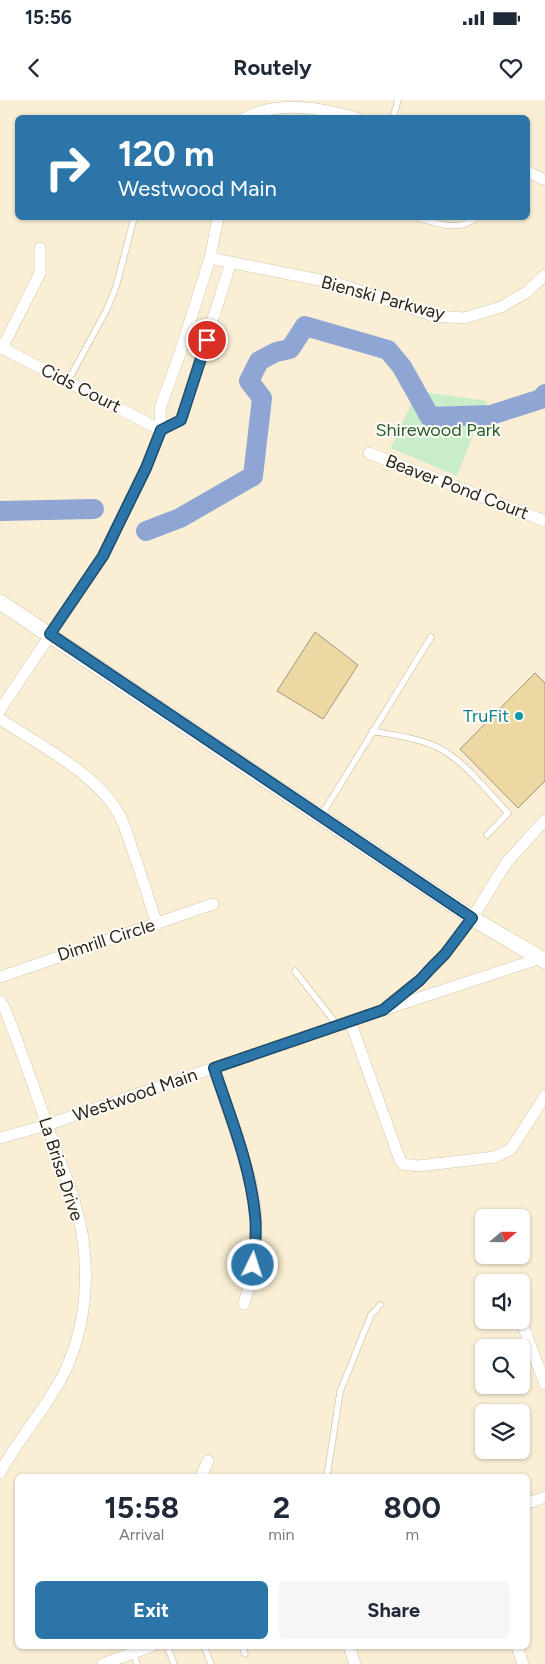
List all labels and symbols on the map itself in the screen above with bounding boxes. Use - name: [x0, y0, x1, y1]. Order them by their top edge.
- street label: Bienski Parkway: [319, 271, 448, 325]
- pin: [186, 319, 228, 361]
- street label: Cids Court: [37, 358, 125, 418]
- park label: Shirewood Park: [376, 419, 501, 441]
- street label: Beaver Pond Court: [382, 450, 532, 524]
- place label: TruFit: [463, 705, 509, 727]
- marker: TruFit: [513, 710, 525, 722]
- street label: Dimrill Circle: [54, 914, 158, 966]
- street label: Westwood Main: [70, 1063, 200, 1127]
- street label: La Brisa Drive: [34, 1114, 88, 1224]
- north arrow: [475, 1209, 530, 1264]
- position arrow: [226, 1238, 278, 1290]

